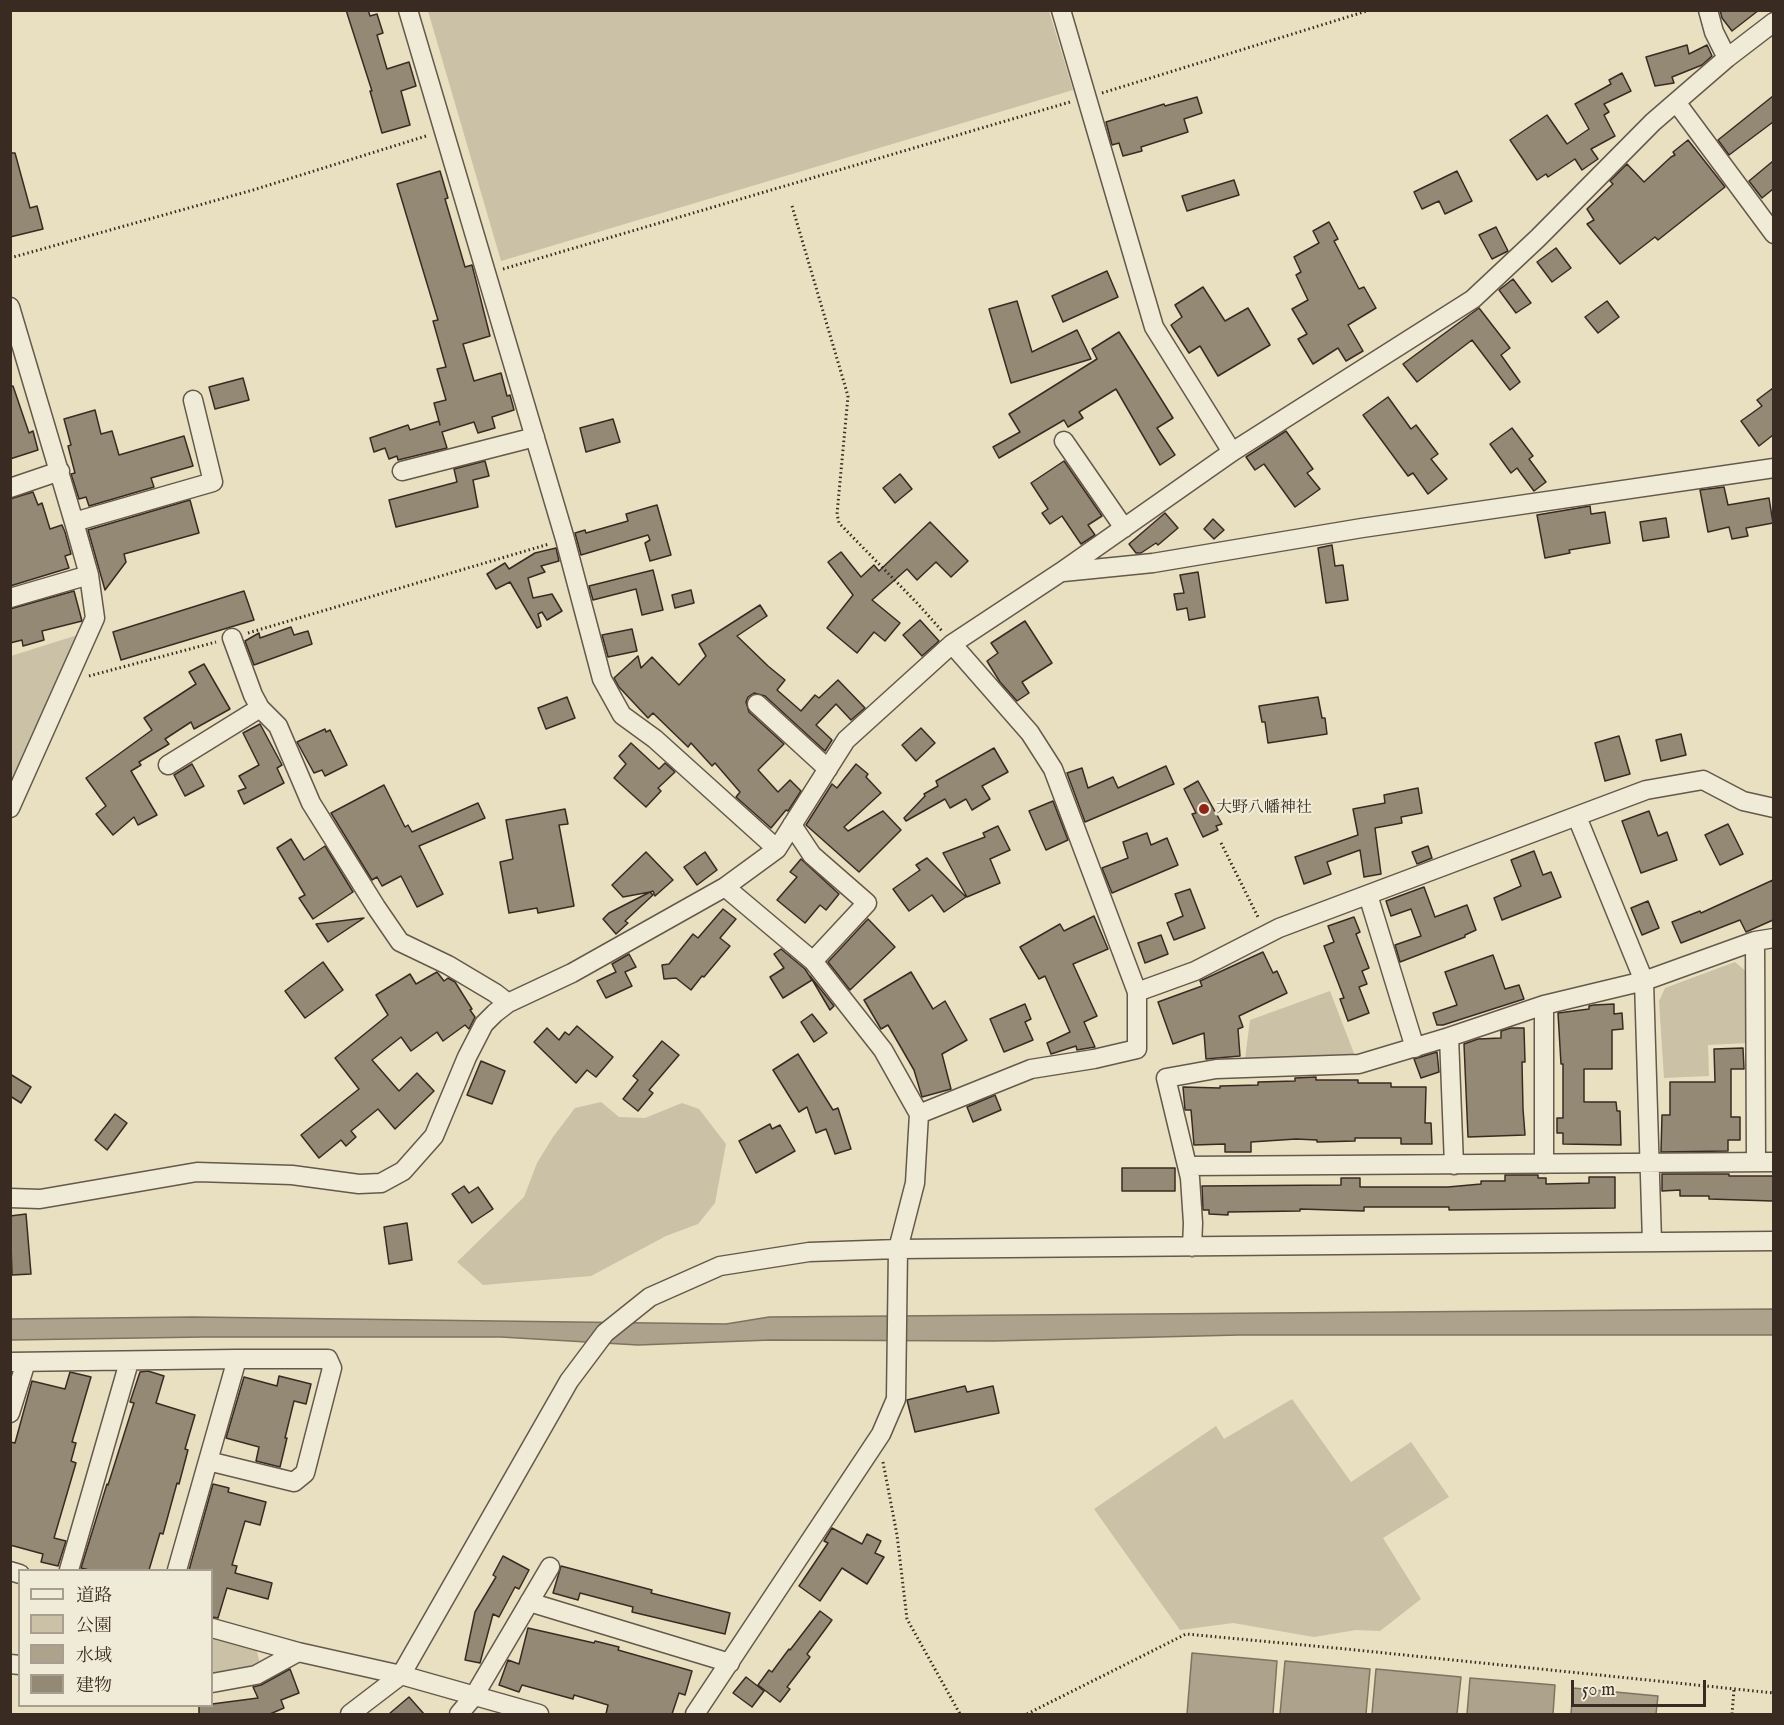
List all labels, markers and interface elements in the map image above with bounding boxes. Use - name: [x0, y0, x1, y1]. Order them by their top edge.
- place label: 大野八幡神社: [1216, 799, 1312, 819]
- marker: 大野八幡神社: [1197, 802, 1211, 816]
- legend: [18, 1569, 213, 1707]
- text: 道路: [76, 1585, 112, 1608]
- text: 公園: [76, 1615, 112, 1638]
- text: 水域: [76, 1645, 112, 1668]
- scale bar: [1574, 1668, 1709, 1706]
- text: 建物: [76, 1675, 112, 1698]
- text: 50 m: [1582, 1679, 1615, 1702]

